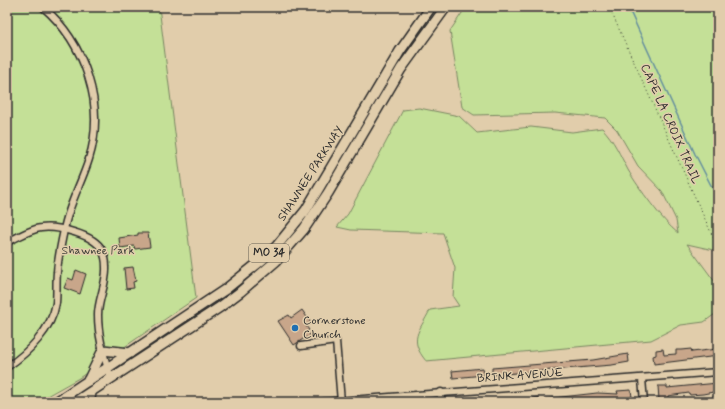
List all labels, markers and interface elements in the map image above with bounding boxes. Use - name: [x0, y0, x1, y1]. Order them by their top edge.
- street label: CAPE LA CROIX TRAIL: [636, 61, 704, 187]
- street label: SHAWNEE PARKWAY: [274, 123, 348, 225]
- park label: Shawnee Park: [62, 243, 134, 259]
- road number: MO 34: [249, 244, 289, 262]
- place label: Cornerstone Church: [303, 313, 366, 343]
- marker: Cornerstone Church: [290, 323, 300, 333]
- street label: BRINK AVENUE: [476, 365, 564, 387]

